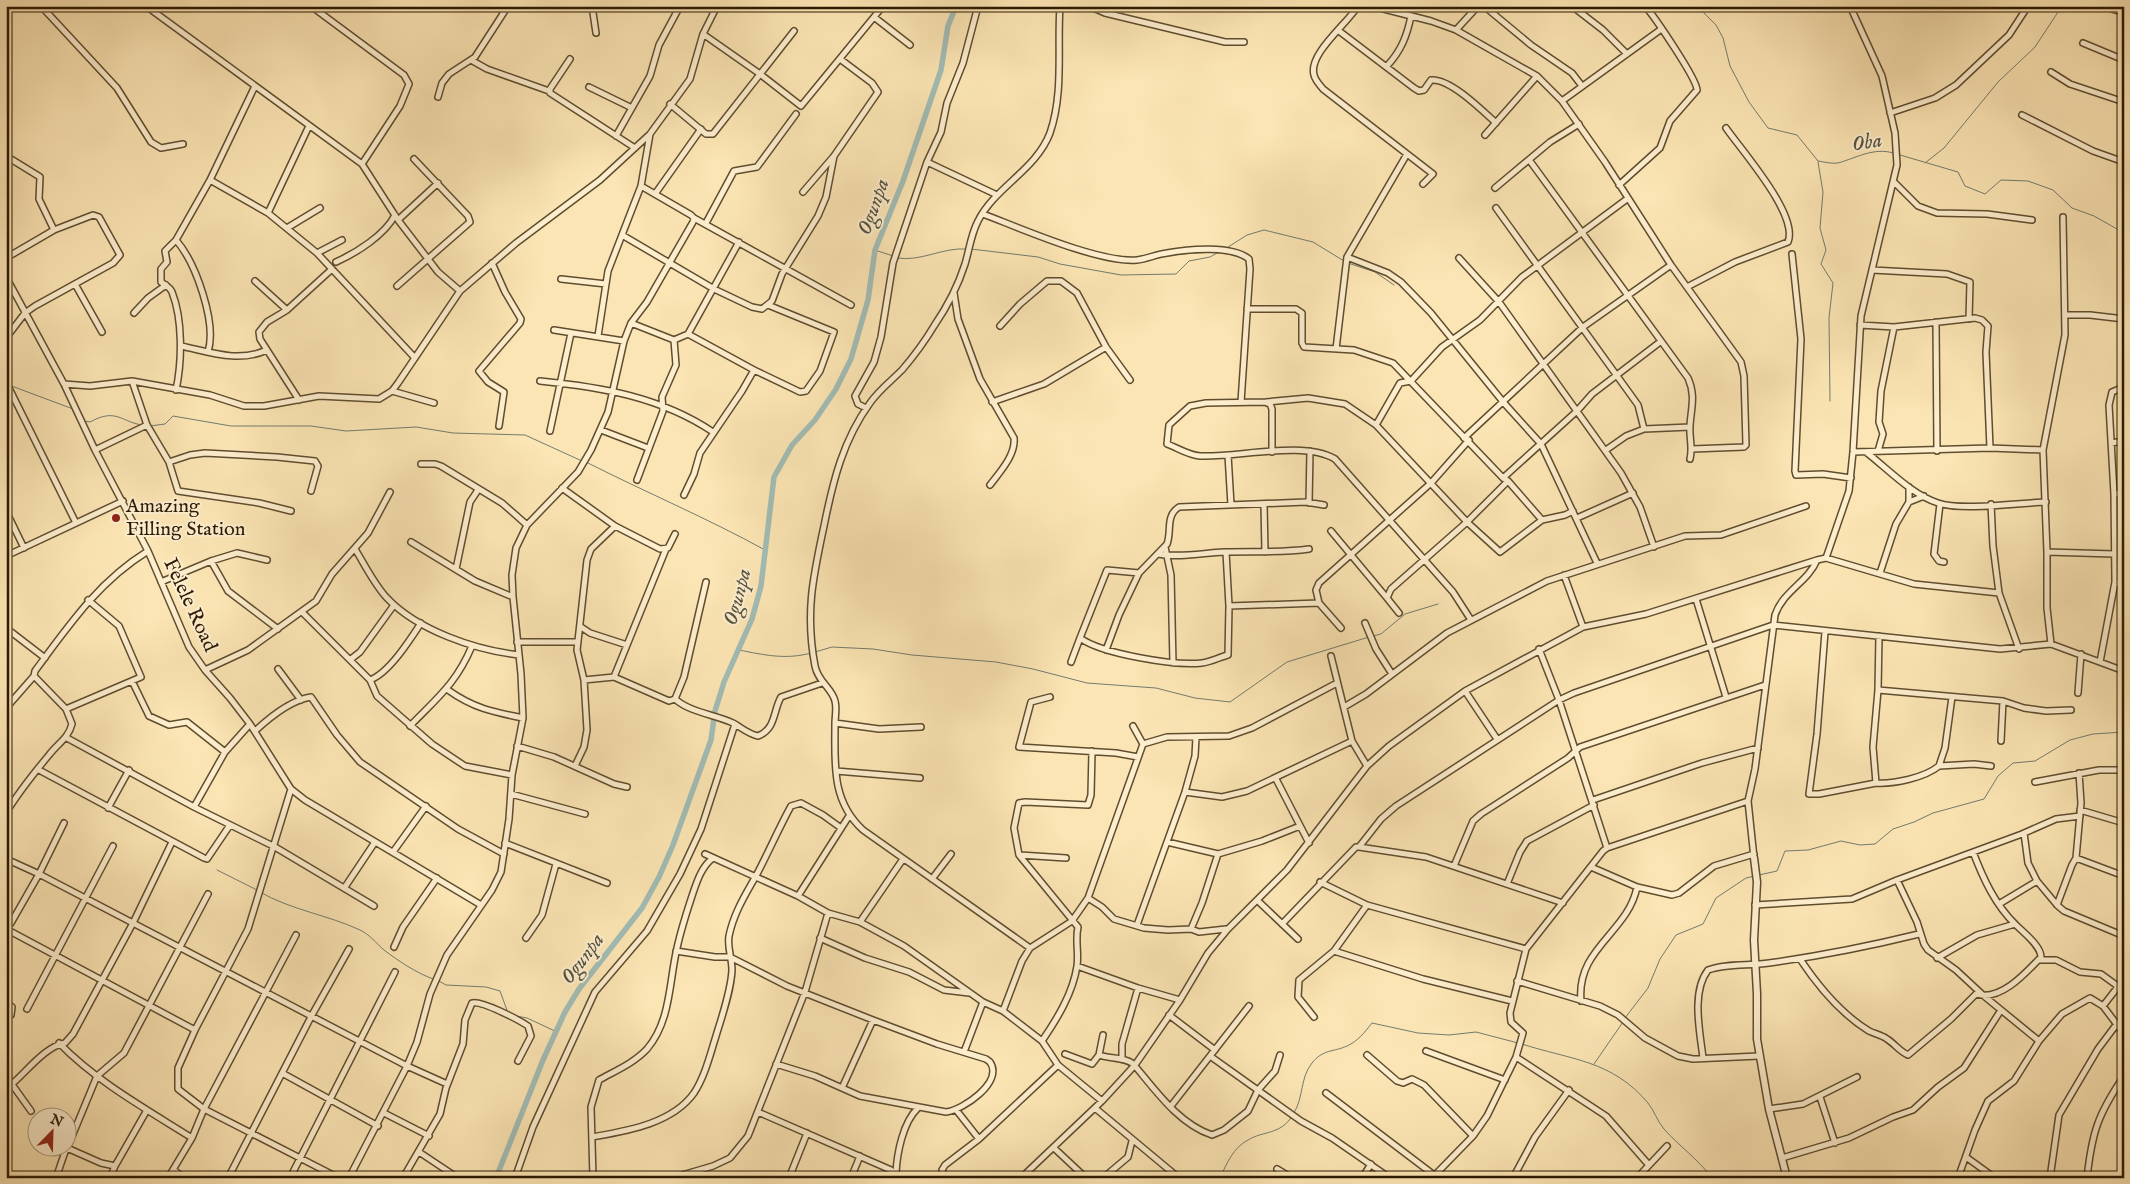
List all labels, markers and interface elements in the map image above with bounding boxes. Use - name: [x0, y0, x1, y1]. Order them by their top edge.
- water label: Oba: [1850, 127, 1884, 159]
- water label: Ogunpa: [851, 175, 897, 239]
- place label: Amazing Filling Station: [125, 494, 246, 542]
- marker: Amazing Filling Station: [110, 512, 122, 524]
- street label: Felele Road: [157, 554, 223, 656]
- water label: Ogunpa: [718, 566, 758, 628]
- water label: Ogunpa: [555, 928, 611, 990]
- north arrow: [28, 1106, 78, 1156]
- text: N: [47, 1110, 66, 1132]

